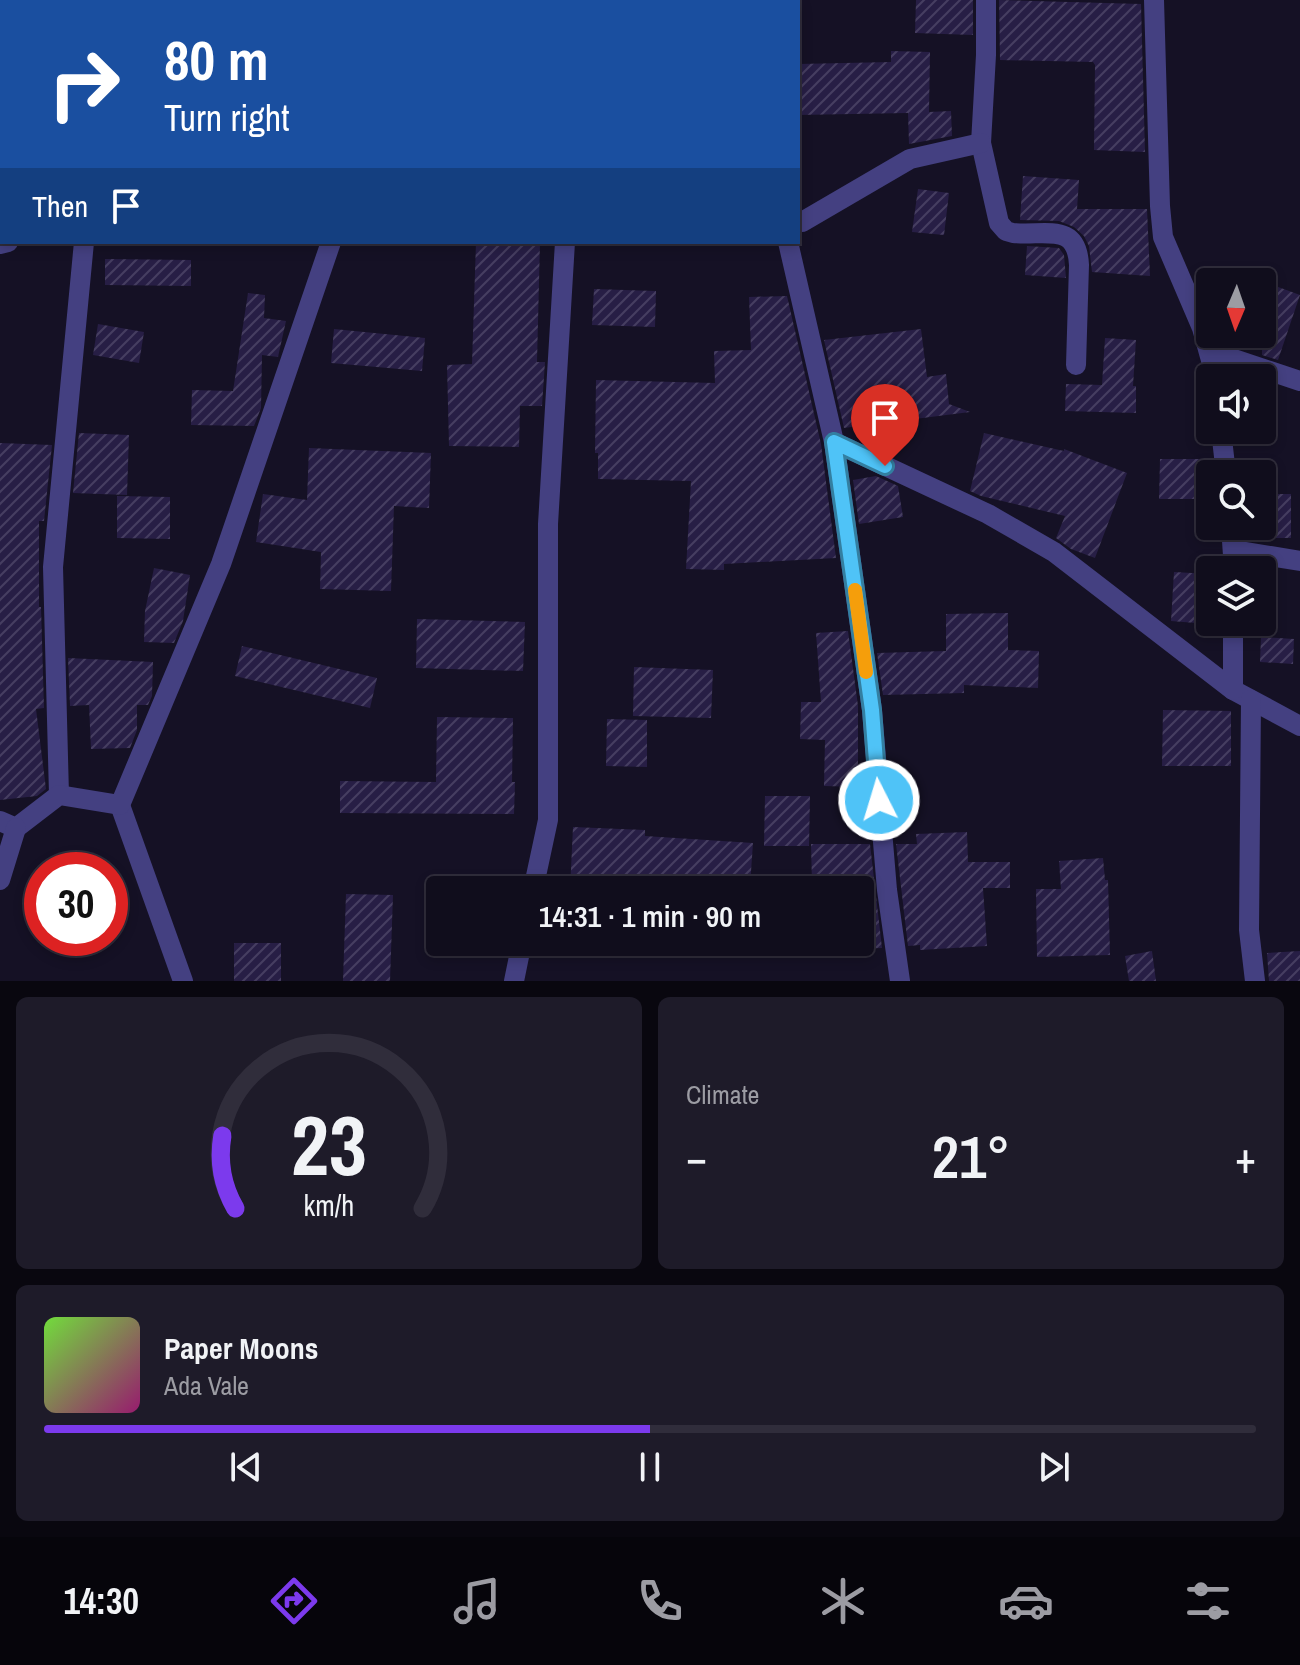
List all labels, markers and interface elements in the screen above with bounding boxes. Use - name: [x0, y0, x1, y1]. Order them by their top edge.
- text: 80 m: [164, 22, 269, 97]
- icon: right: [32, 32, 136, 136]
- text: Turn right: [164, 94, 289, 142]
- icon: arrive: [104, 184, 148, 228]
- text: Then: [32, 186, 88, 226]
- north arrow: [1196, 268, 1276, 348]
- map controls: [1196, 268, 1276, 636]
- button: sound: [1196, 364, 1276, 444]
- pin: [851, 384, 919, 466]
- icon: arrive: [863, 396, 907, 440]
- button: search: [1196, 460, 1276, 540]
- button: layers: [1196, 556, 1276, 636]
- position arrow: [837, 758, 921, 842]
- speed limit sign: 30: [24, 852, 128, 956]
- text: 14:31 · 1 min · 90 m: [539, 896, 761, 936]
- text: Climate: [686, 1077, 759, 1112]
- text: 23: [291, 1089, 367, 1201]
- text: 21°: [932, 1116, 1010, 1197]
- text: −: [686, 1127, 707, 1187]
- text: +: [1235, 1127, 1256, 1187]
- text: km/h: [304, 1186, 354, 1225]
- text: Paper Moons: [164, 1328, 318, 1368]
- text: Ada Vale: [164, 1368, 249, 1403]
- icon: previous: [224, 1445, 268, 1489]
- icon: pause: [628, 1445, 672, 1489]
- icon: next: [1032, 1445, 1076, 1489]
- icon: directions: [266, 1573, 322, 1629]
- icon: music: [449, 1573, 505, 1629]
- icon: phone: [632, 1573, 688, 1629]
- icon: climate: [815, 1573, 871, 1629]
- icon: car: [998, 1573, 1054, 1629]
- icon: filters: [1180, 1573, 1236, 1629]
- text: 14:30: [63, 1577, 139, 1625]

